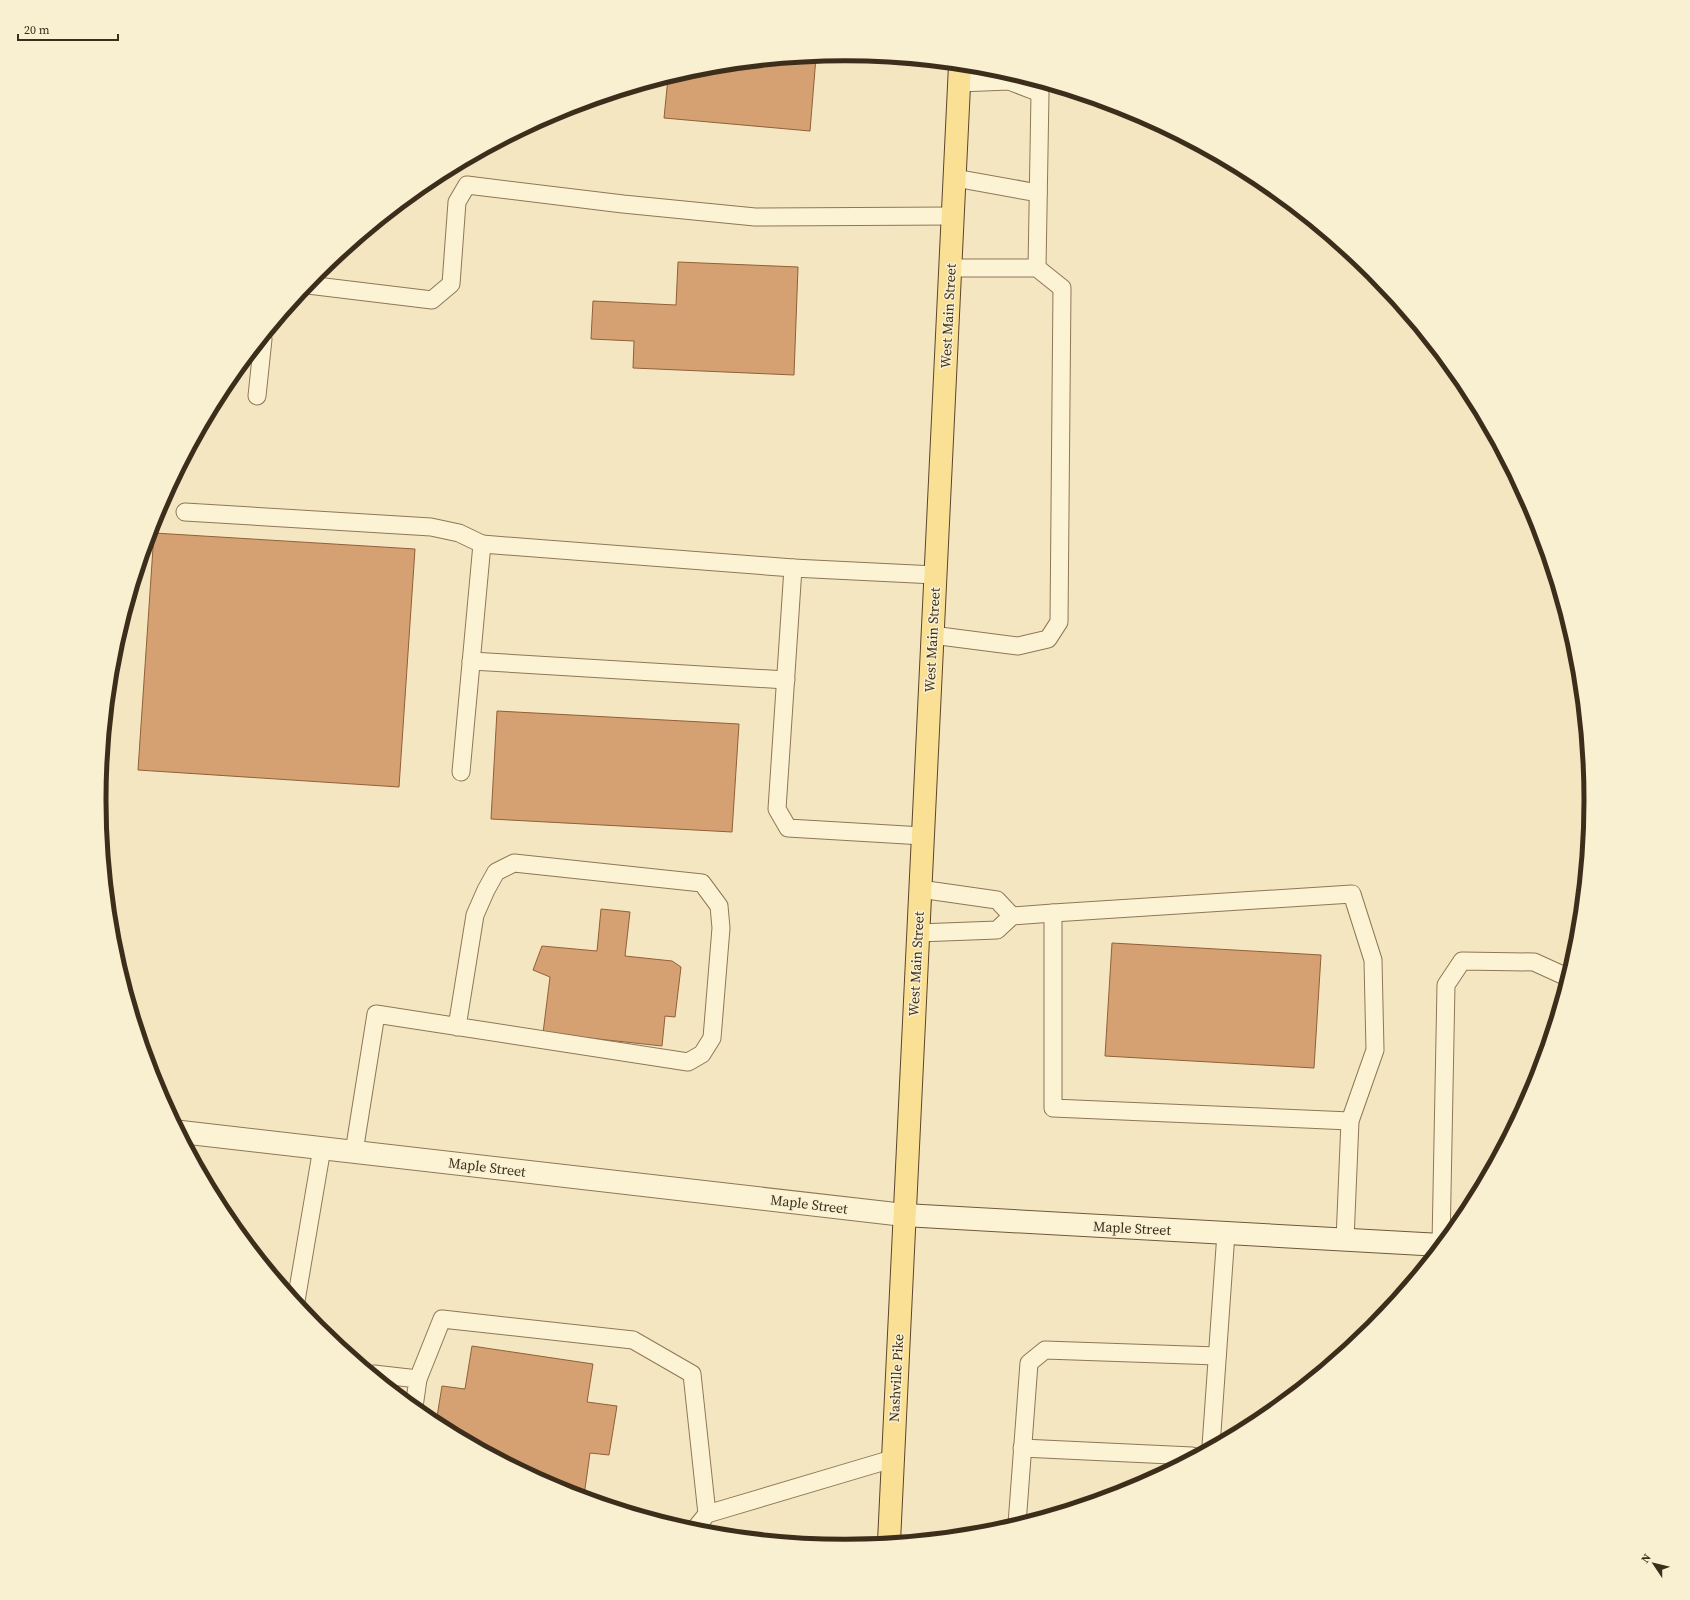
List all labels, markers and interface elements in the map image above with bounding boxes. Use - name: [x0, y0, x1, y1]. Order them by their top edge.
- scale bar: [18, 16, 118, 42]
- text: 20 m: [24, 22, 50, 38]
- street label: West Main Street: [935, 263, 961, 369]
- street label: West Main Street: [919, 587, 945, 693]
- street label: West Main Street: [903, 911, 929, 1017]
- street label: Maple Street: [447, 1152, 527, 1182]
- street label: Maple Street: [769, 1189, 849, 1219]
- street label: Maple Street: [1093, 1216, 1172, 1240]
- street label: Nashville Pike: [884, 1333, 908, 1423]
- north arrow: [1634, 1544, 1674, 1584]
- text: N: [1638, 1551, 1655, 1566]

